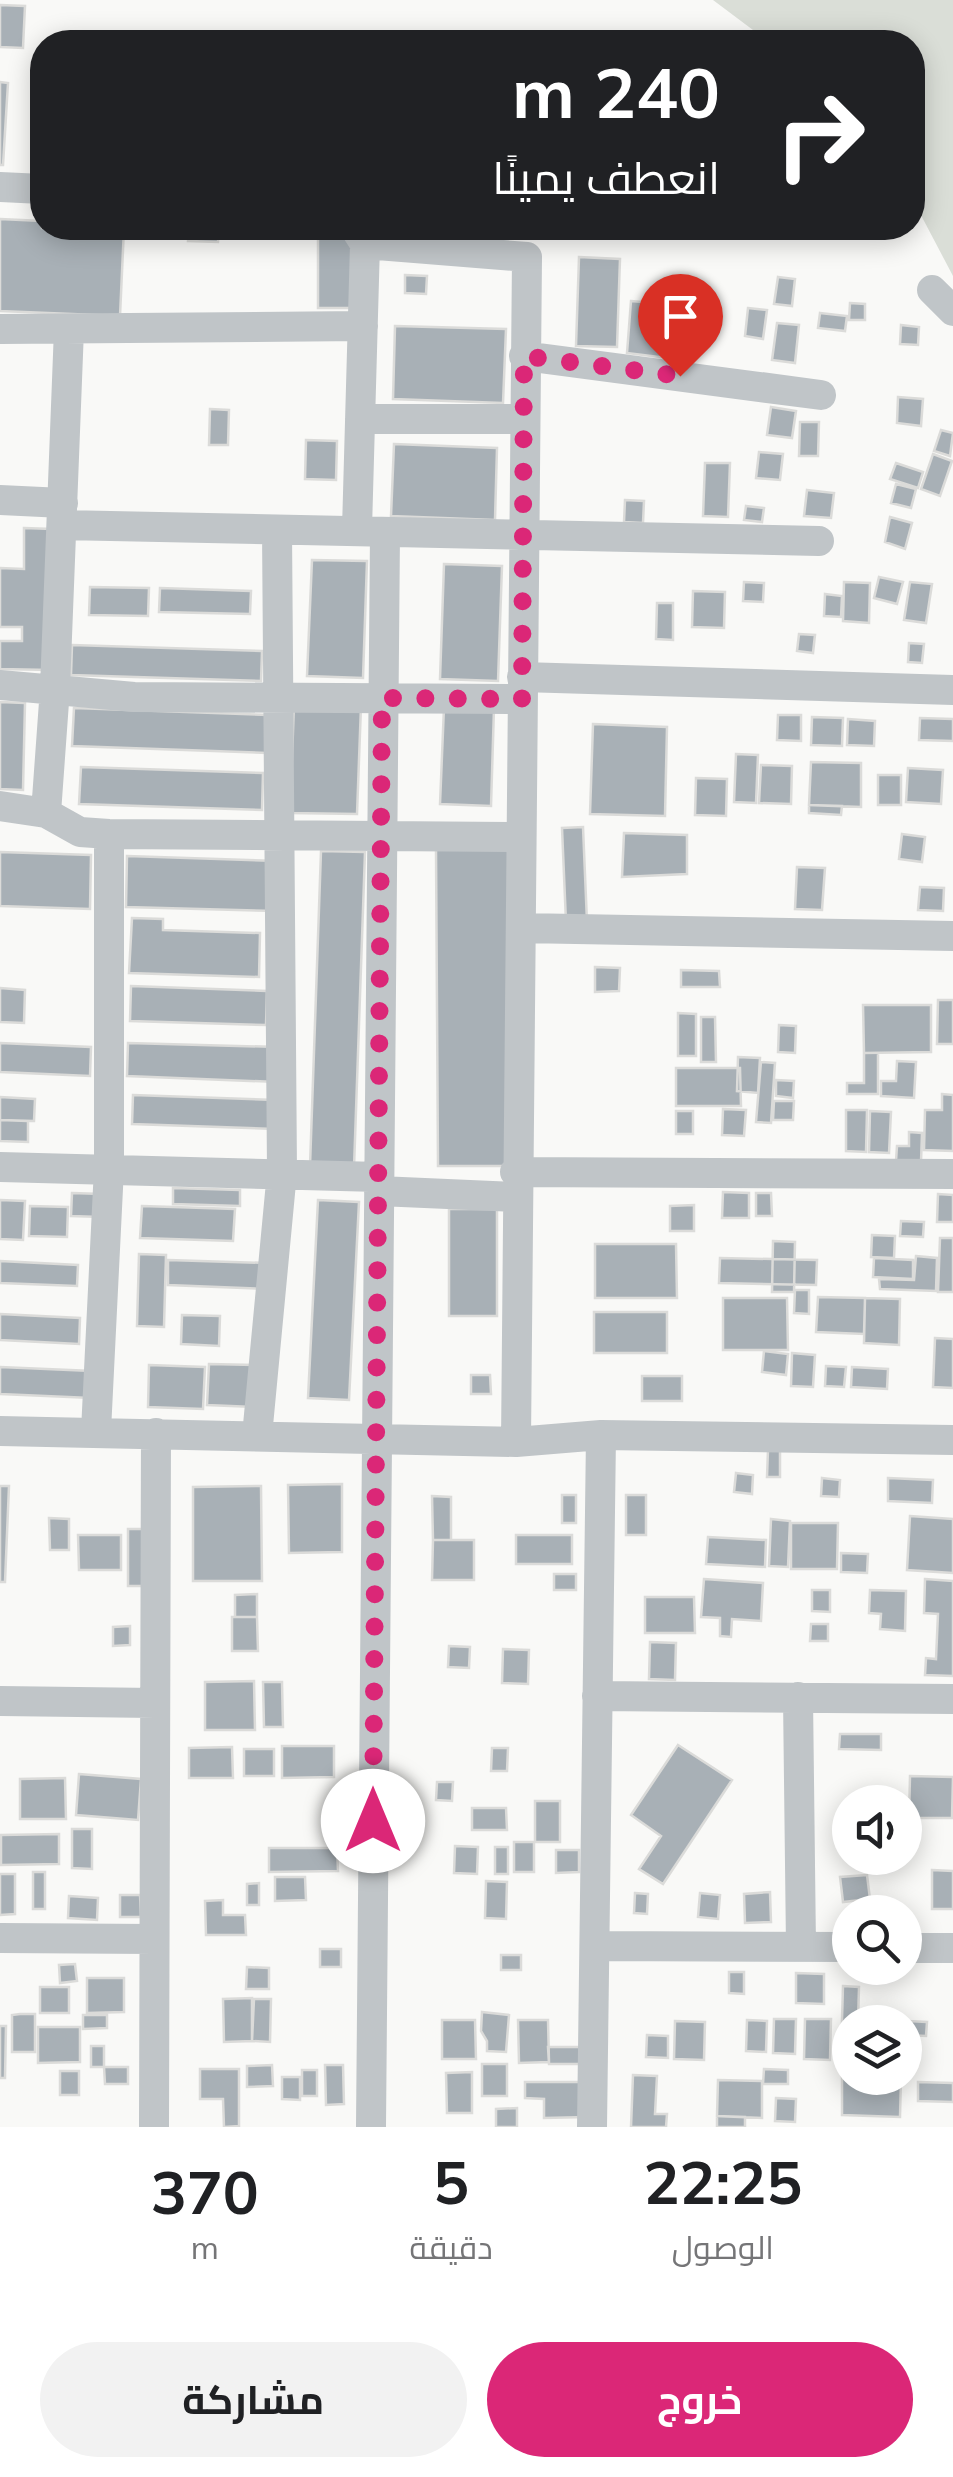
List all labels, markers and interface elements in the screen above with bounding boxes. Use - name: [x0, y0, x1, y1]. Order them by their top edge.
- text: 240 m: [512, 48, 720, 136]
- icon: right: [755, 70, 885, 200]
- text: انعطف يمينًا: [492, 149, 720, 205]
- pin: [638, 274, 723, 377]
- icon: arrive: [653, 289, 708, 344]
- position arrow: [321, 1769, 425, 1873]
- map controls: [832, 1785, 922, 2095]
- button: sound: [832, 1785, 922, 1875]
- button: search: [832, 1895, 922, 1985]
- button: layers: [832, 2005, 922, 2095]
- text: 5: [433, 2144, 469, 2219]
- text: 22:25: [643, 2144, 802, 2219]
- text: 370: [151, 2154, 259, 2229]
- text: m: [191, 2227, 219, 2267]
- text: دقيقة: [409, 2227, 493, 2267]
- text: الوصول: [672, 2227, 774, 2267]
- button: مشاركة: [40, 2342, 467, 2457]
- button: خروج: [487, 2342, 913, 2457]

